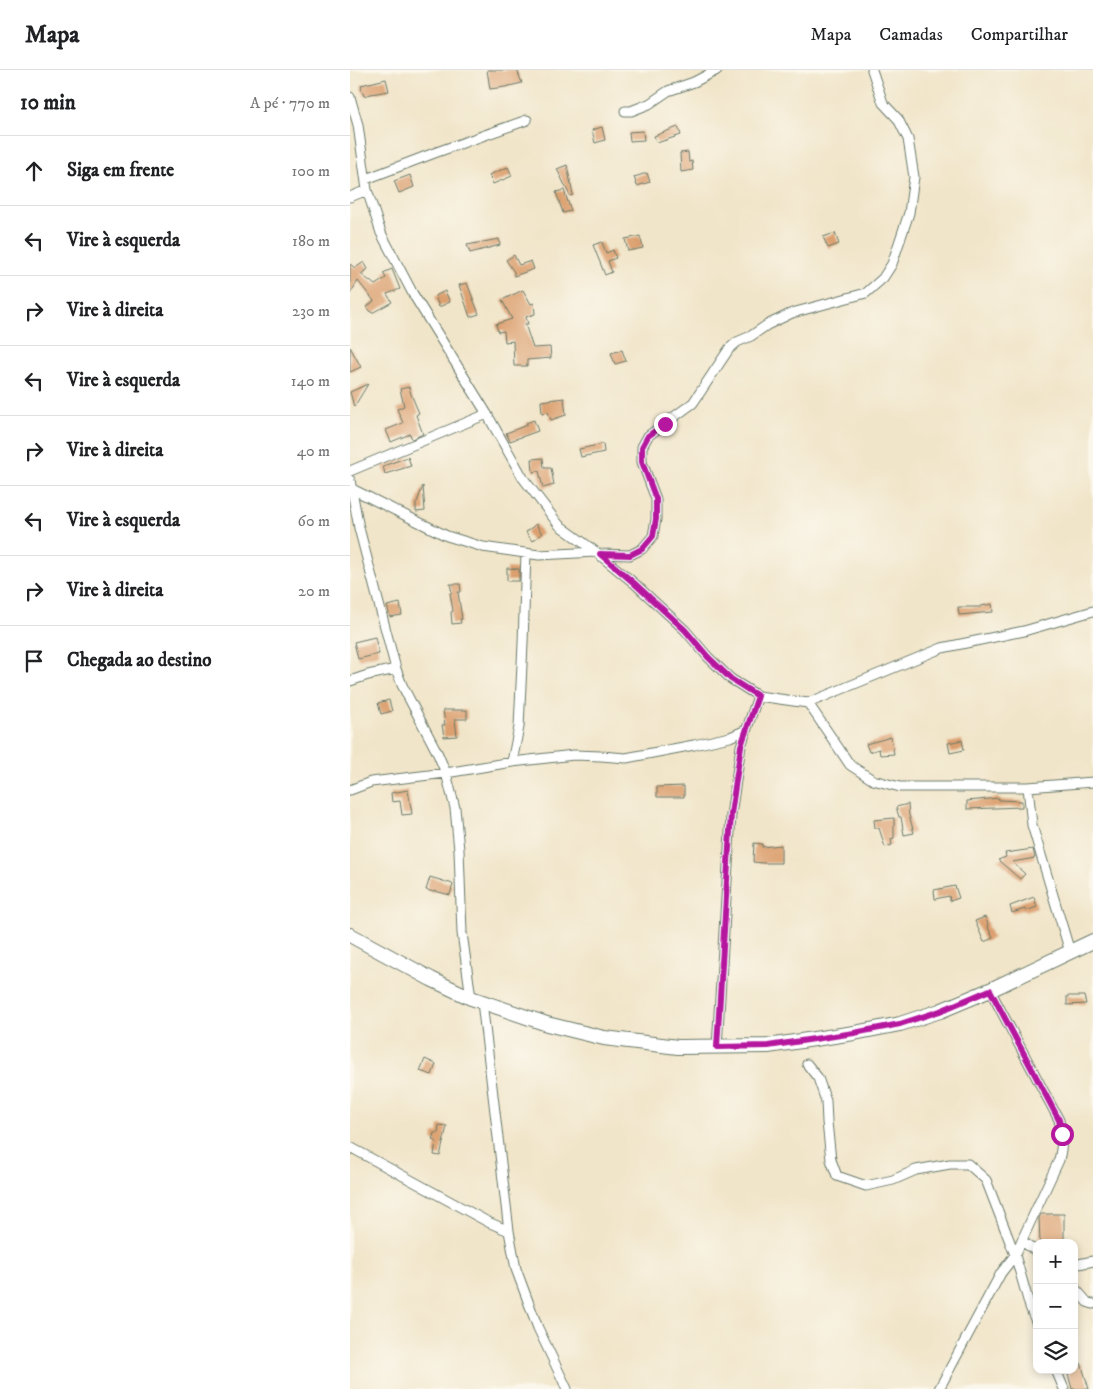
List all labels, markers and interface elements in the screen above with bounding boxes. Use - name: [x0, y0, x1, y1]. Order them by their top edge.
- text: Mapa: [25, 20, 79, 50]
- text: Mapa: [811, 24, 851, 46]
- text: Camadas: [879, 24, 943, 46]
- text: Compartilhar: [971, 24, 1068, 46]
- text: 10 min: [20, 90, 76, 116]
- text: A pé · 770 m: [250, 93, 330, 113]
- icon: ahead: [20, 157, 48, 185]
- text: Siga em frente: [67, 159, 174, 182]
- text: 100 m: [292, 161, 330, 181]
- icon: left: [20, 227, 48, 255]
- text: Vire à esquerda: [67, 229, 180, 252]
- text: 180 m: [292, 231, 330, 251]
- icon: right: [20, 297, 48, 325]
- text: Vire à direita: [67, 299, 163, 322]
- text: 230 m: [292, 301, 330, 321]
- icon: left: [20, 367, 48, 395]
- text: Vire à esquerda: [67, 369, 180, 392]
- text: 140 m: [291, 371, 330, 391]
- route end: [654, 413, 677, 436]
- icon: right: [20, 437, 48, 465]
- text: Vire à direita: [67, 439, 163, 462]
- text: 40 m: [297, 441, 330, 461]
- icon: left: [20, 507, 48, 535]
- text: Vire à esquerda: [67, 509, 180, 532]
- text: 60 m: [298, 511, 330, 531]
- icon: right: [20, 577, 48, 605]
- text: Vire à direita: [67, 579, 163, 602]
- text: 20 m: [298, 581, 330, 601]
- icon: arrive: [20, 647, 48, 675]
- text: Chegada ao destino: [67, 649, 212, 672]
- route start: [1051, 1123, 1074, 1146]
- map controls: [1033, 1239, 1078, 1374]
- button: +: [1033, 1239, 1078, 1284]
- button: −: [1033, 1284, 1078, 1329]
- button: layers: [1033, 1329, 1078, 1374]

